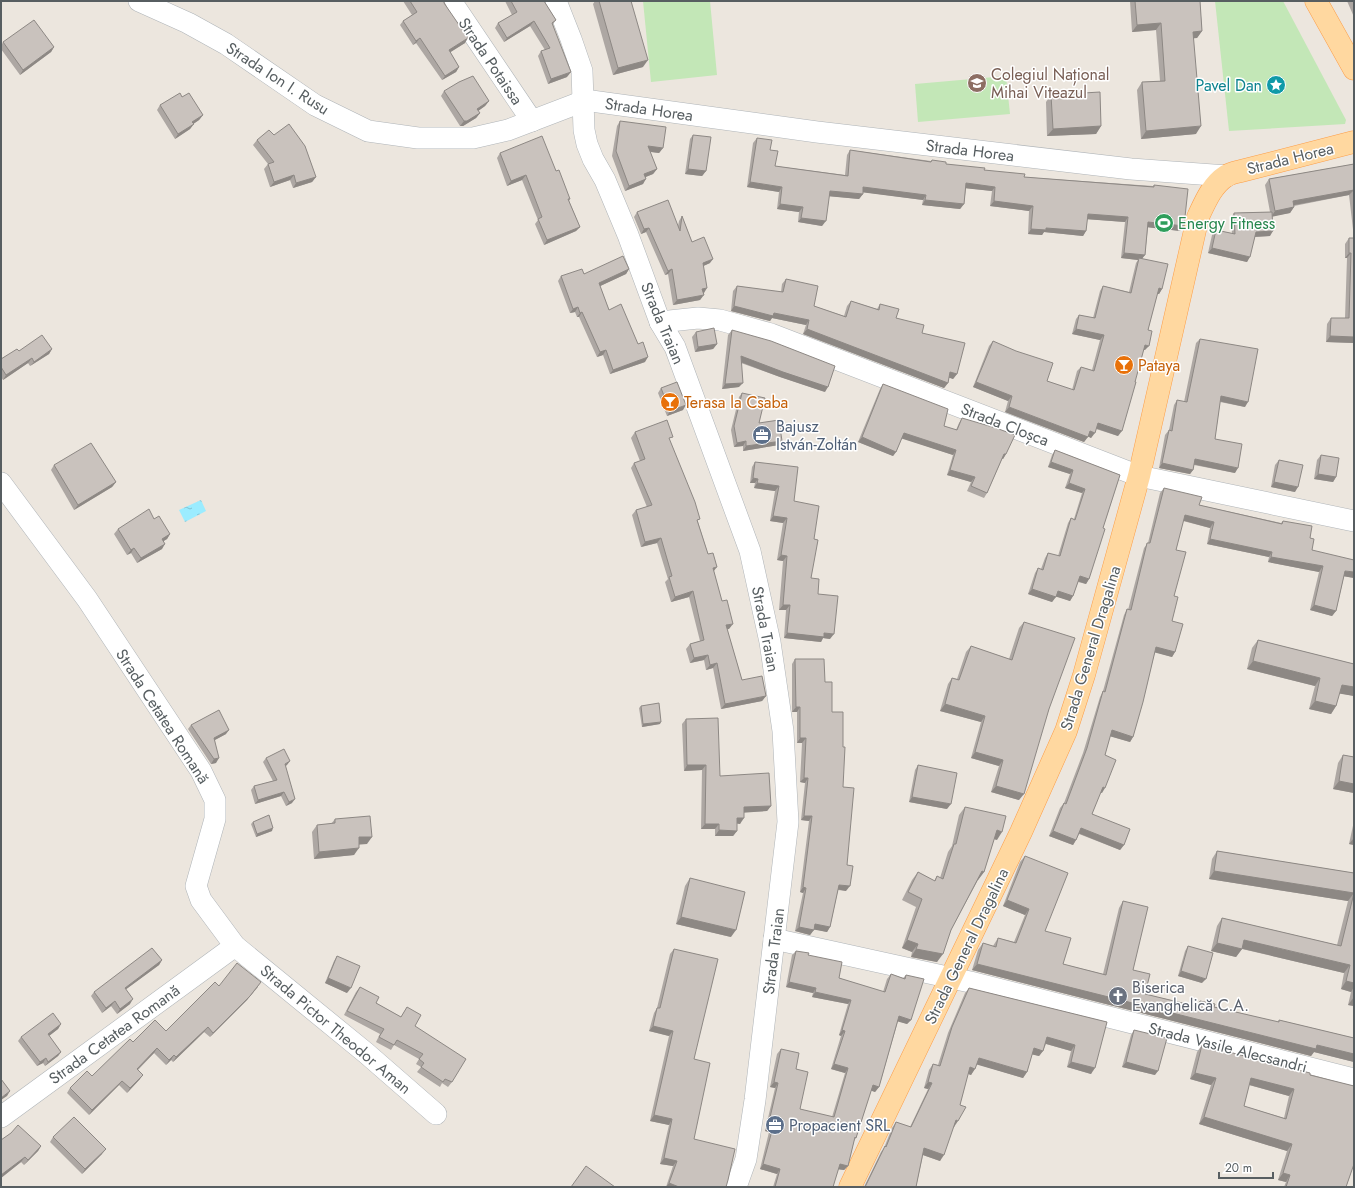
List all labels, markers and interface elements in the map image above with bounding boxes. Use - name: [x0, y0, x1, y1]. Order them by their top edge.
- street label: Strada Potaissa: [453, 13, 528, 109]
- street label: Strada Ion I. Rusu: [222, 36, 334, 120]
- place label: Colegiul Național Mihai Viteazul: [991, 63, 1109, 104]
- school or university icon: Colegiul Național Mihai Viteazul: [966, 72, 988, 94]
- place label: Pavel Dan: [1196, 74, 1262, 97]
- place icon: Pavel Dan: [1265, 74, 1287, 96]
- street label: Strada Horea: [603, 92, 694, 127]
- street label: Strada Horea: [924, 134, 1015, 167]
- street label: Strada Horea: [1244, 137, 1336, 180]
- sports icon: Energy Fitness: [1153, 212, 1175, 234]
- place label: Energy Fitness: [1178, 212, 1275, 235]
- street label: Strada Traian: [635, 279, 690, 368]
- bar icon: Pataya: [1113, 354, 1135, 376]
- place label: Pataya: [1138, 354, 1180, 377]
- bar icon: Terasa la Csaba: [659, 391, 681, 413]
- place label: Terasa la Csaba: [684, 391, 788, 414]
- street label: Strada Cloșca: [957, 397, 1052, 452]
- place label: Bajusz István-Zoltán: [776, 415, 857, 456]
- office icon: Bajusz István-Zoltán: [751, 424, 773, 446]
- street label: Strada General Dragalina: [1054, 563, 1126, 733]
- street label: Strada Traian: [746, 584, 785, 674]
- street label: Strada Cetatea Romană: [110, 644, 215, 788]
- street label: Strada General Dragalina: [919, 864, 1014, 1028]
- street label: Strada Traian: [757, 906, 790, 996]
- street label: Strada Pictor Theodor Aman: [255, 959, 416, 1100]
- place label: Biserica Evanghelică C.A.: [1132, 976, 1249, 1017]
- street label: Strada Cetatea Romană: [44, 979, 184, 1090]
- church icon: Biserica Evanghelică C.A.: [1107, 985, 1129, 1007]
- street label: Strada Vasile Alecsandri: [1146, 1017, 1310, 1078]
- office icon: Propacient SRL: [764, 1114, 786, 1136]
- place label: Propacient SRL: [789, 1114, 891, 1137]
- scale bar: [1219, 1154, 1273, 1180]
- text: 20 m: [1225, 1159, 1252, 1177]

